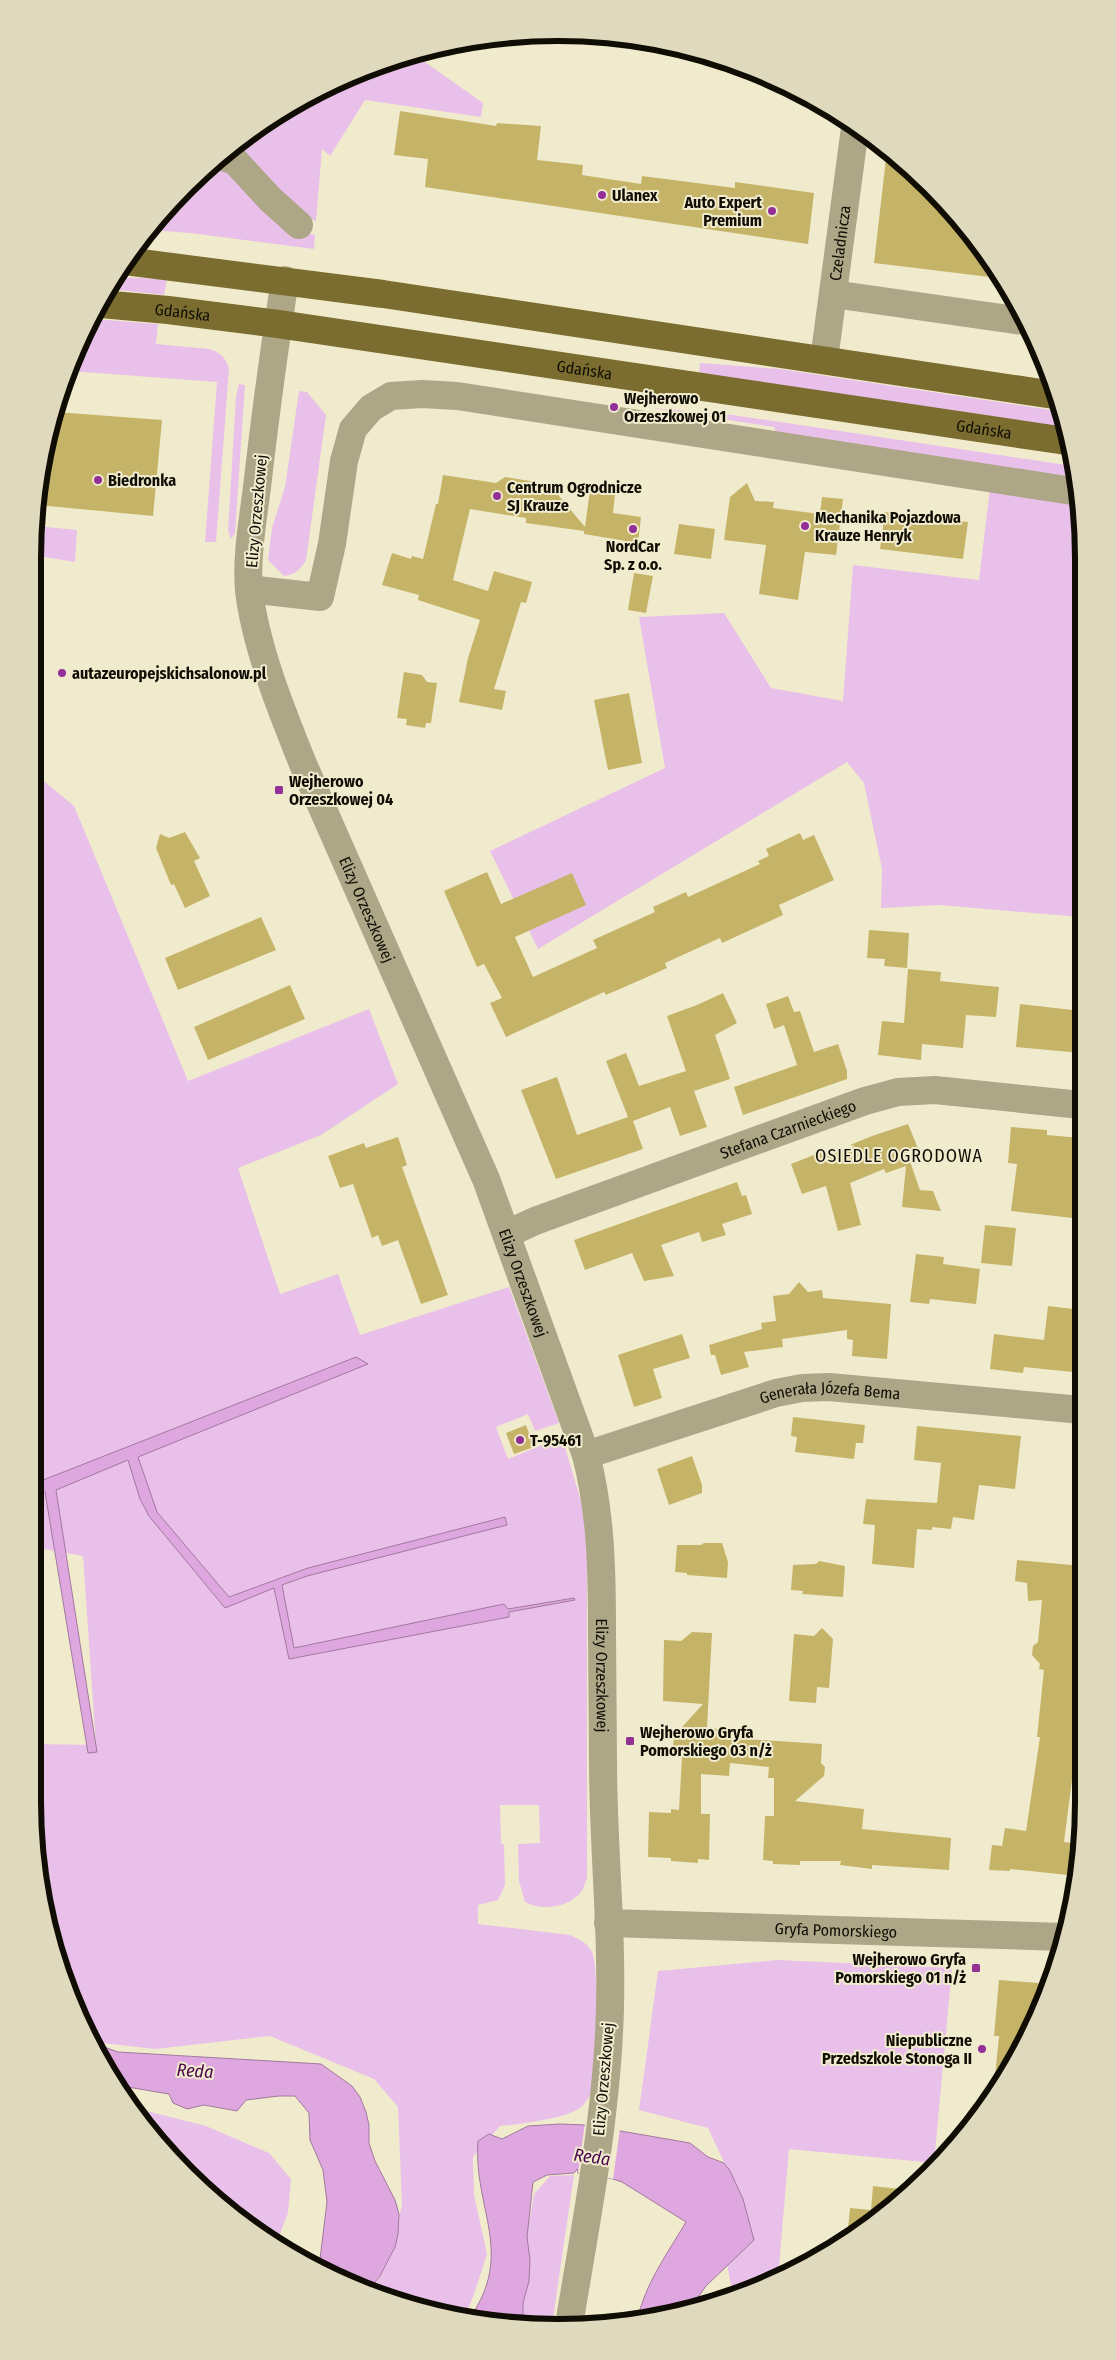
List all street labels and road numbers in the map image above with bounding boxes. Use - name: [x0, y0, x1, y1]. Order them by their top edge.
- street label: Czeladnicza: [826, 204, 855, 282]
- street label: Gdańska: [154, 300, 212, 325]
- street label: Gdańska: [555, 356, 614, 384]
- street label: Gdańska: [955, 416, 1013, 443]
- street label: Elizy Orzeszkowej: [242, 454, 271, 569]
- street label: Elizy Orzeszkowej: [335, 854, 398, 966]
- street label: Stefana Czarnieckiego: [718, 1096, 859, 1163]
- street label: Elizy Orzeszkowej: [495, 1226, 551, 1340]
- street label: Generała Józefa Bema: [757, 1378, 901, 1408]
- street label: Elizy Orzeszkowej: [592, 1619, 612, 1732]
- street label: Gryfa Pomorskiego: [774, 1919, 897, 1942]
- street label: Elizy Orzeszkowej: [589, 2022, 618, 2137]

